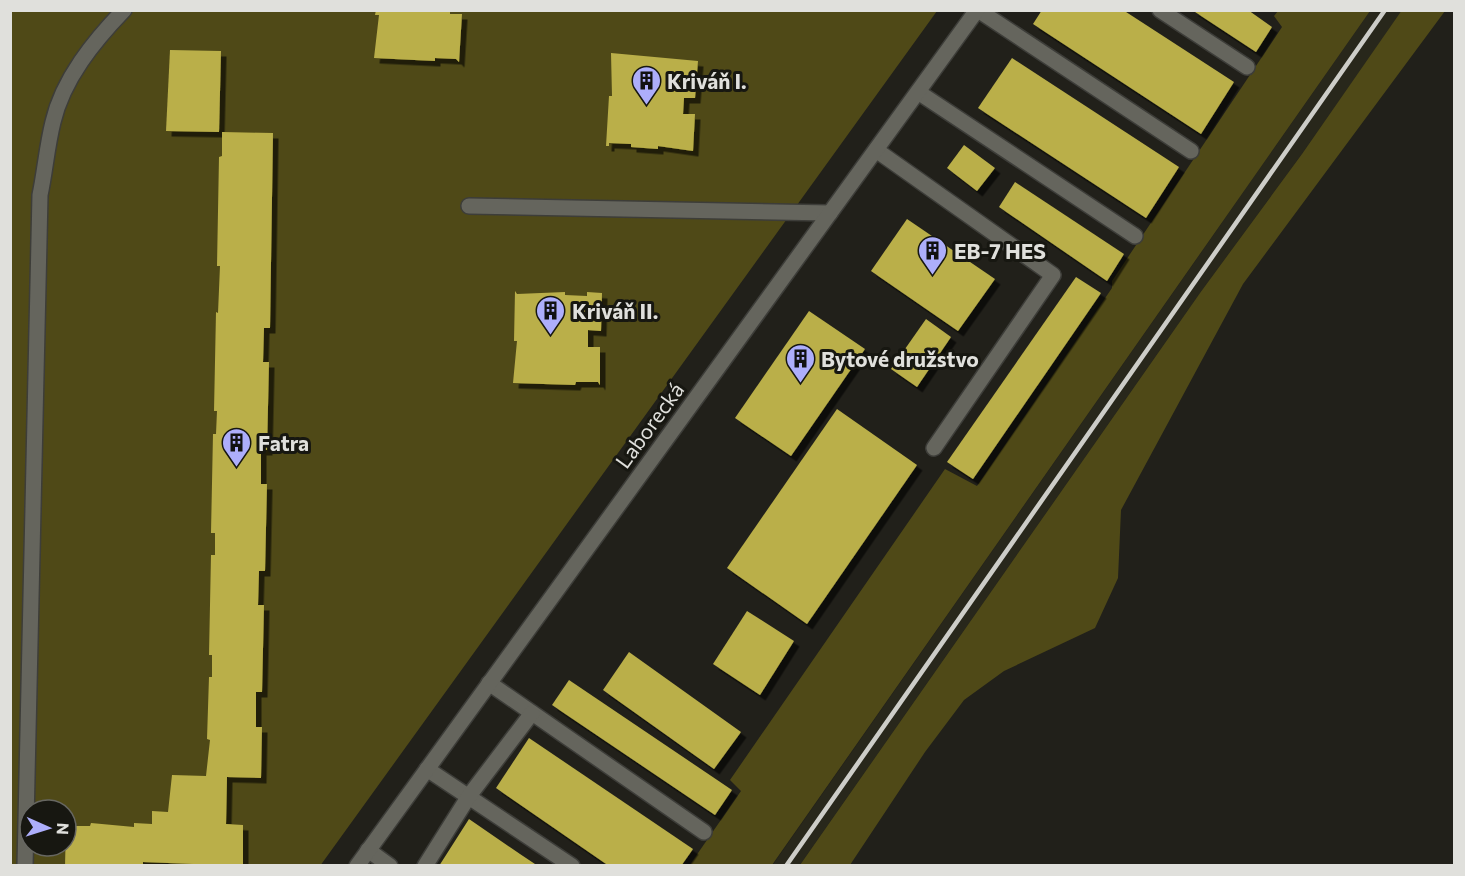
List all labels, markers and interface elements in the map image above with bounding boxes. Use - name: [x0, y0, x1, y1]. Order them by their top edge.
- building icon: Kriváň I.: [630, 64, 662, 106]
- place label: Kriváň I.: [667, 68, 747, 93]
- building icon: EB-7 HES: [917, 234, 949, 276]
- place label: EB-7 HES: [954, 238, 1046, 263]
- building icon: Kriváň II.: [535, 294, 567, 336]
- place label: Kriváň II.: [572, 298, 658, 323]
- building icon: Bytové družstvo: [784, 342, 816, 384]
- place label: Bytové družstvo: [821, 346, 979, 371]
- street label: Laborecká: [610, 377, 688, 473]
- building icon: Fatra: [221, 426, 253, 468]
- place label: Fatra: [258, 430, 309, 455]
- north arrow: [18, 798, 78, 858]
- text: N: [54, 822, 73, 835]

